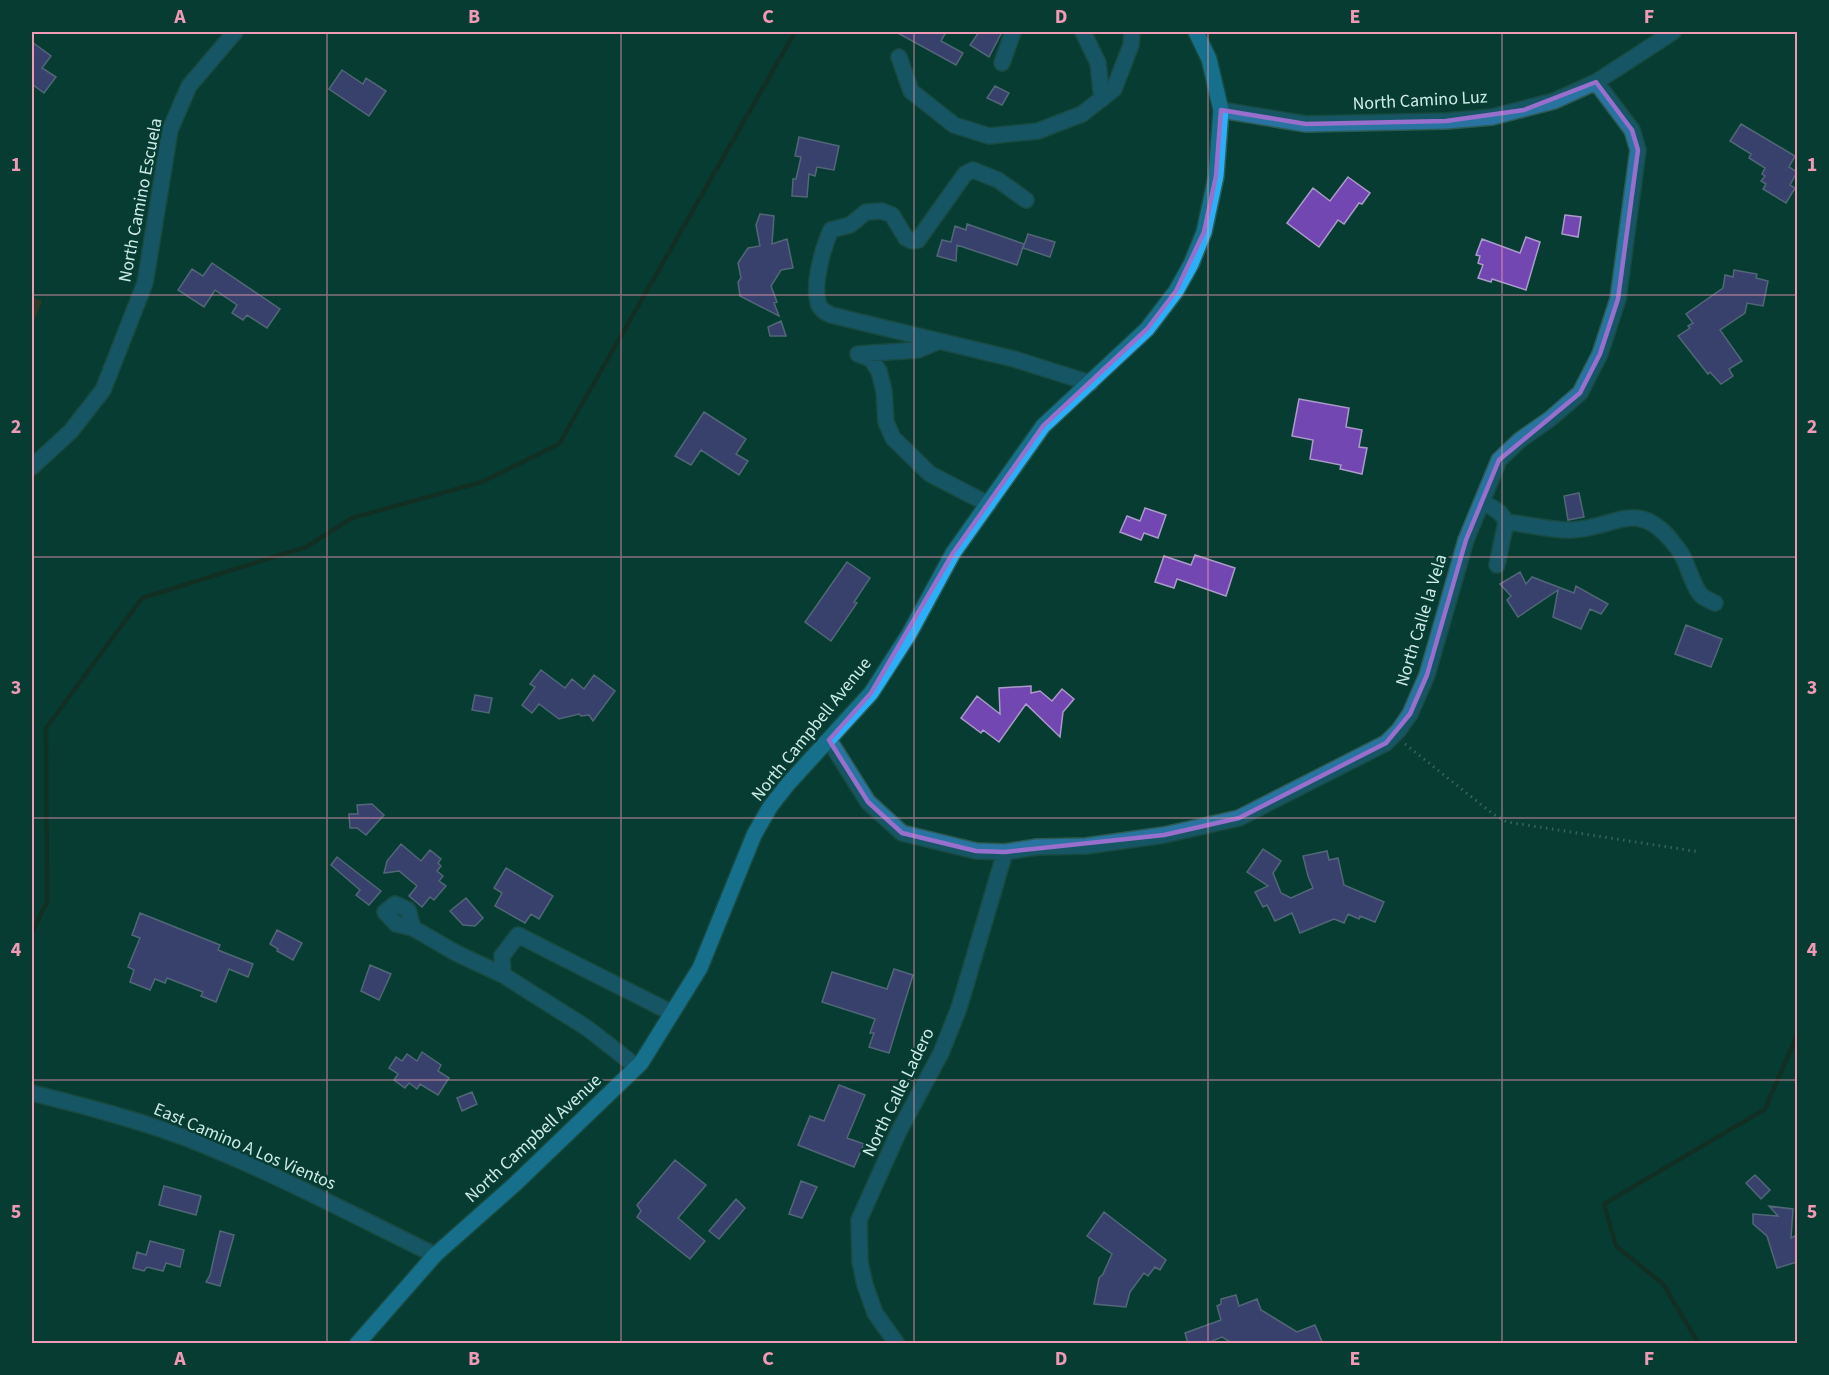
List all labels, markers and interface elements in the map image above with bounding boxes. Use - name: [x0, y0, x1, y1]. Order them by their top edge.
- text: A: [173, 3, 186, 31]
- text: B: [468, 3, 480, 31]
- text: C: [762, 3, 774, 31]
- text: D: [1055, 3, 1067, 31]
- text: E: [1350, 3, 1360, 31]
- text: F: [1644, 3, 1654, 31]
- street label: North Camino Luz: [1352, 84, 1488, 117]
- street label: North Camino Escuela: [112, 116, 169, 284]
- text: 1: [11, 151, 21, 179]
- text: 1: [1807, 151, 1817, 179]
- text: 2: [11, 413, 21, 441]
- text: 2: [1807, 413, 1817, 441]
- street label: North Calle la Vela: [1389, 551, 1453, 689]
- street label: North Campbell Avenue: [745, 652, 877, 807]
- text: 3: [11, 674, 21, 702]
- text: 3: [1807, 674, 1817, 702]
- text: 4: [11, 936, 22, 964]
- text: 4: [1807, 936, 1818, 964]
- street label: North Calle Ladero: [856, 1023, 941, 1161]
- street label: North Campbell Avenue: [460, 1068, 607, 1208]
- street label: East Camino A Los Vientos: [150, 1097, 340, 1196]
- text: 5: [11, 1198, 21, 1226]
- text: 5: [1807, 1198, 1817, 1226]
- text: A: [173, 1345, 186, 1373]
- text: B: [468, 1345, 480, 1373]
- text: C: [762, 1345, 774, 1373]
- text: D: [1055, 1345, 1067, 1373]
- text: E: [1350, 1345, 1360, 1373]
- text: F: [1644, 1345, 1654, 1373]

